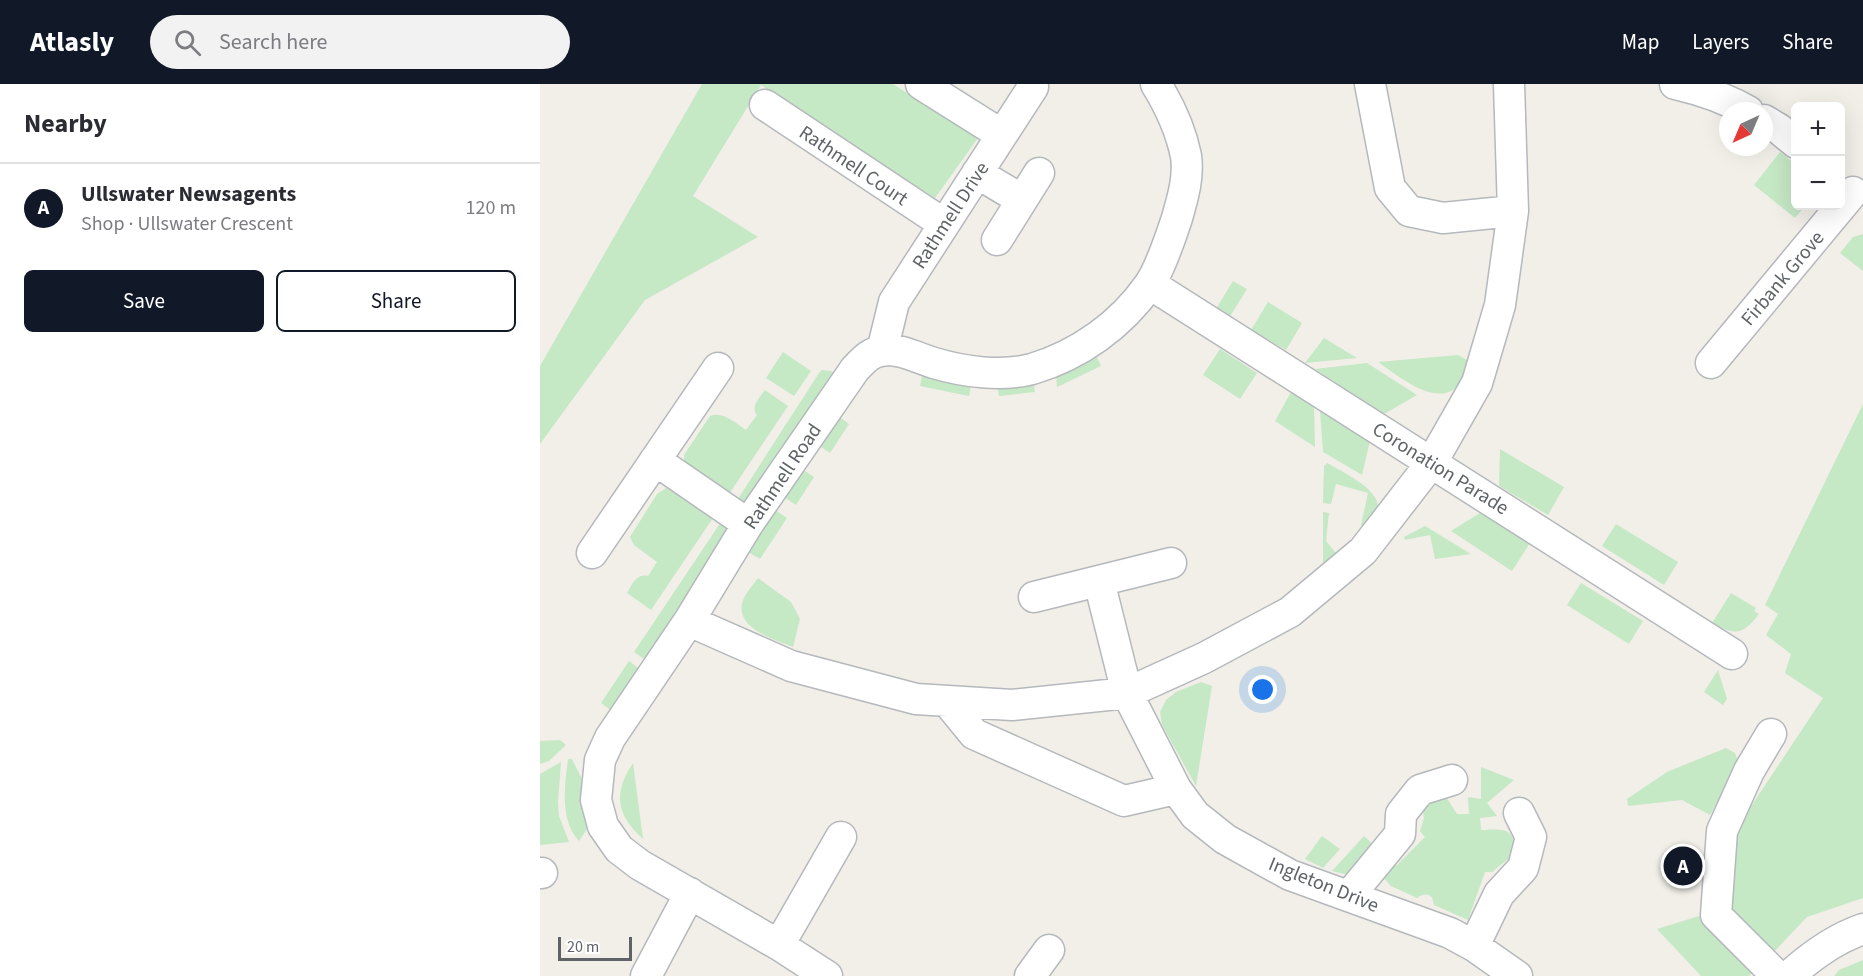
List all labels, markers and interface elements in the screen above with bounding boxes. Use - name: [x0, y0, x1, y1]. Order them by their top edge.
- search box: [150, 15, 570, 69]
- text: Atlasly: [30, 22, 114, 62]
- icon: search: [171, 26, 204, 59]
- text: Search here: [219, 26, 328, 58]
- text: Map: [1622, 27, 1659, 57]
- text: Layers: [1692, 27, 1749, 57]
- text: Share: [1782, 27, 1833, 57]
- north arrow: [1719, 102, 1773, 156]
- map controls: [1791, 102, 1845, 210]
- button: +: [1791, 102, 1845, 156]
- text: Nearby: [24, 105, 107, 142]
- street label: Rathmell Court: [793, 119, 914, 213]
- street label: Rathmell Drive: [906, 156, 996, 275]
- button: −: [1791, 156, 1845, 210]
- text: Ullswater Newsagents: [81, 178, 296, 210]
- text: A: [38, 194, 49, 222]
- text: 120 m: [466, 194, 516, 222]
- text: Shop · Ullswater Crescent: [81, 210, 293, 238]
- street label: Firbank Grove: [1735, 225, 1831, 332]
- button: Save: [24, 270, 264, 332]
- button: Share: [276, 270, 516, 332]
- street label: Coronation Parade: [1367, 416, 1514, 522]
- street label: Rathmell Road: [737, 418, 829, 535]
- your location: [1248, 675, 1277, 704]
- pin: A: [1664, 844, 1702, 888]
- street label: Ingleton Drive: [1264, 850, 1383, 920]
- scale bar: [558, 934, 632, 962]
- text: 20 m: [567, 936, 599, 958]

